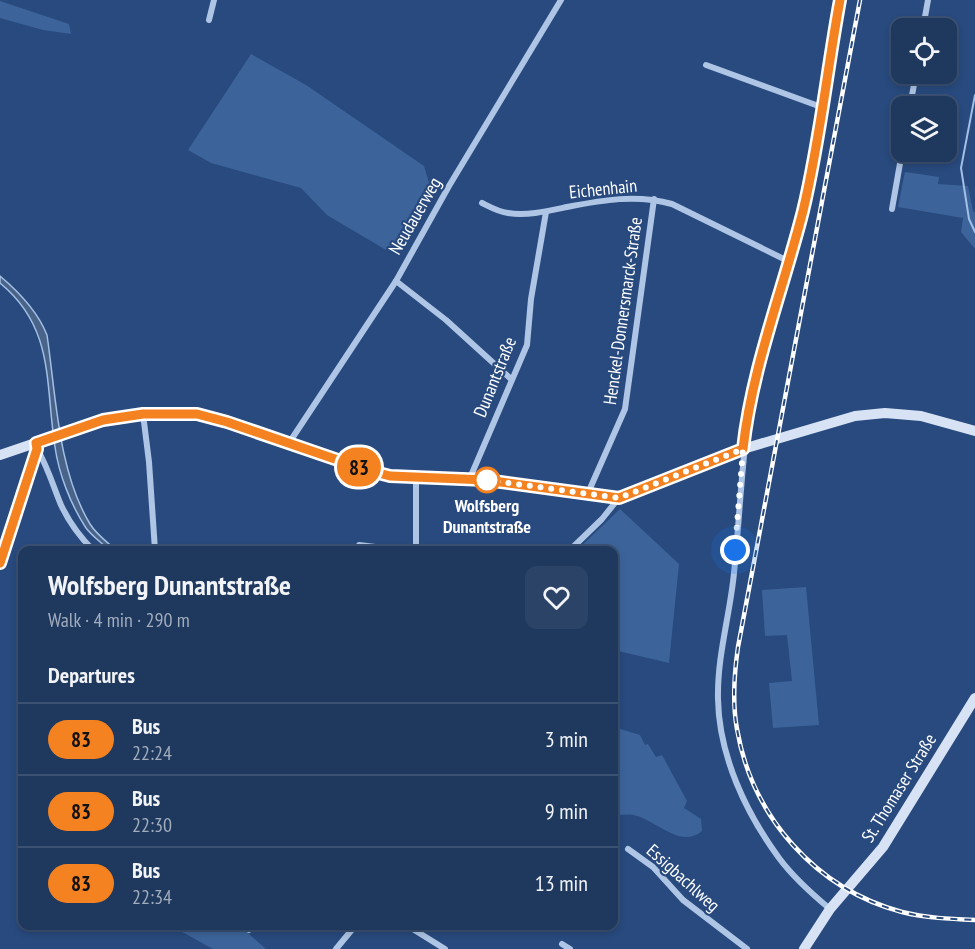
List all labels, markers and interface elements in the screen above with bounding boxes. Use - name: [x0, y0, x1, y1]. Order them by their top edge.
- map controls: [891, 18, 957, 162]
- button: locate: [891, 18, 957, 84]
- button: layers: [891, 96, 957, 162]
- street label: Neudauerweg: [383, 173, 446, 259]
- street label: Eichenhain: [568, 173, 638, 204]
- street label: Henckel-Donnersmarck-Straße: [598, 216, 647, 406]
- street label: Dunantstraße: [468, 333, 521, 420]
- line badge: 83: [332, 448, 386, 486]
- text: 83: [349, 454, 369, 481]
- marker: Wolfsberg Dunantstraße: [474, 467, 500, 493]
- place label: Wolfsberg Dunantstraße: [443, 494, 531, 538]
- your location: [720, 535, 750, 565]
- text: Wolfsberg Dunantstraße: [48, 566, 291, 603]
- button: heart: [525, 566, 588, 629]
- text: Walk · 4 min · 290 m: [48, 607, 190, 633]
- text: Departures: [48, 661, 135, 689]
- text: Bus: [132, 712, 160, 740]
- text: 3 min: [545, 725, 588, 753]
- text: 83: [71, 726, 91, 753]
- street label: St. Thomaser Straße: [856, 729, 941, 846]
- text: 22:24: [132, 740, 172, 766]
- text: Bus: [132, 784, 160, 812]
- text: 9 min: [545, 797, 588, 825]
- text: 83: [71, 798, 91, 825]
- text: 22:30: [132, 812, 172, 838]
- street label: Essigbachlweg: [642, 839, 725, 916]
- text: Bus: [132, 856, 160, 884]
- text: 13 min: [535, 869, 588, 897]
- text: 83: [71, 870, 91, 897]
- text: 22:34: [132, 884, 172, 910]

